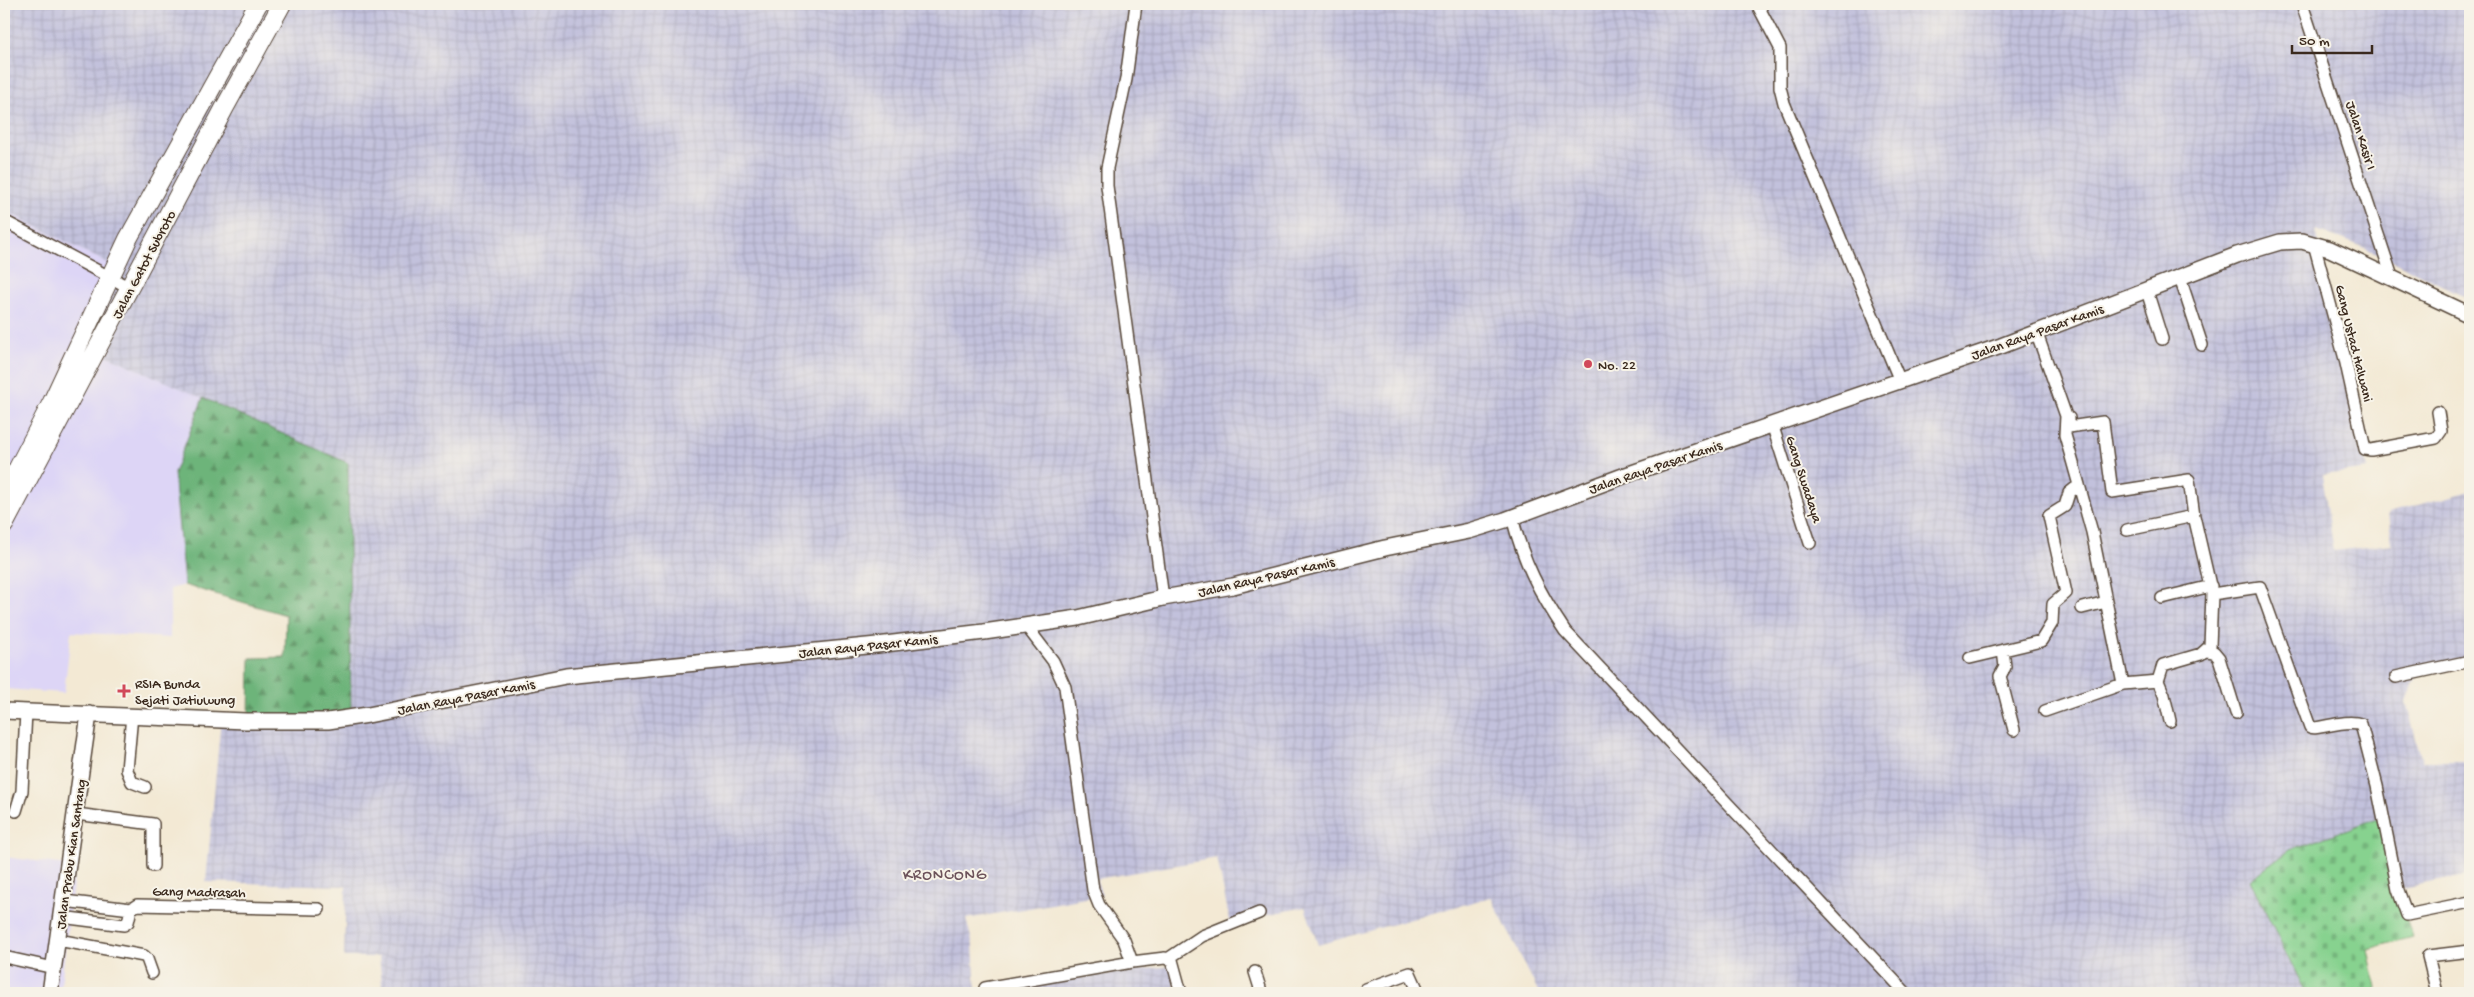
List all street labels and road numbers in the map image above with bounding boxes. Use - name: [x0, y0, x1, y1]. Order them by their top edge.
- street label: Jalan Kasir I: [2341, 99, 2379, 172]
- street label: Jalan Gatot Subroto: [109, 208, 181, 322]
- street label: Gang Ustad Halwani: [2330, 283, 2375, 404]
- street label: Jalan Raya Pasar Kamis: [1969, 301, 2107, 365]
- street label: Gang Swadaya: [1781, 434, 1825, 526]
- street label: Jalan Raya Pasar Kamis: [1587, 437, 1725, 499]
- street label: Jalan Raya Pasar Kamis: [1197, 554, 1337, 602]
- street label: Jalan Raya Pasar Kamis: [798, 632, 939, 663]
- street label: Jalan Raya Pasar Kamis: [396, 677, 537, 720]
- street label: Jalan Prabu Kian Santang: [54, 778, 91, 930]
- street label: Gang Madrasah: [152, 884, 246, 903]

